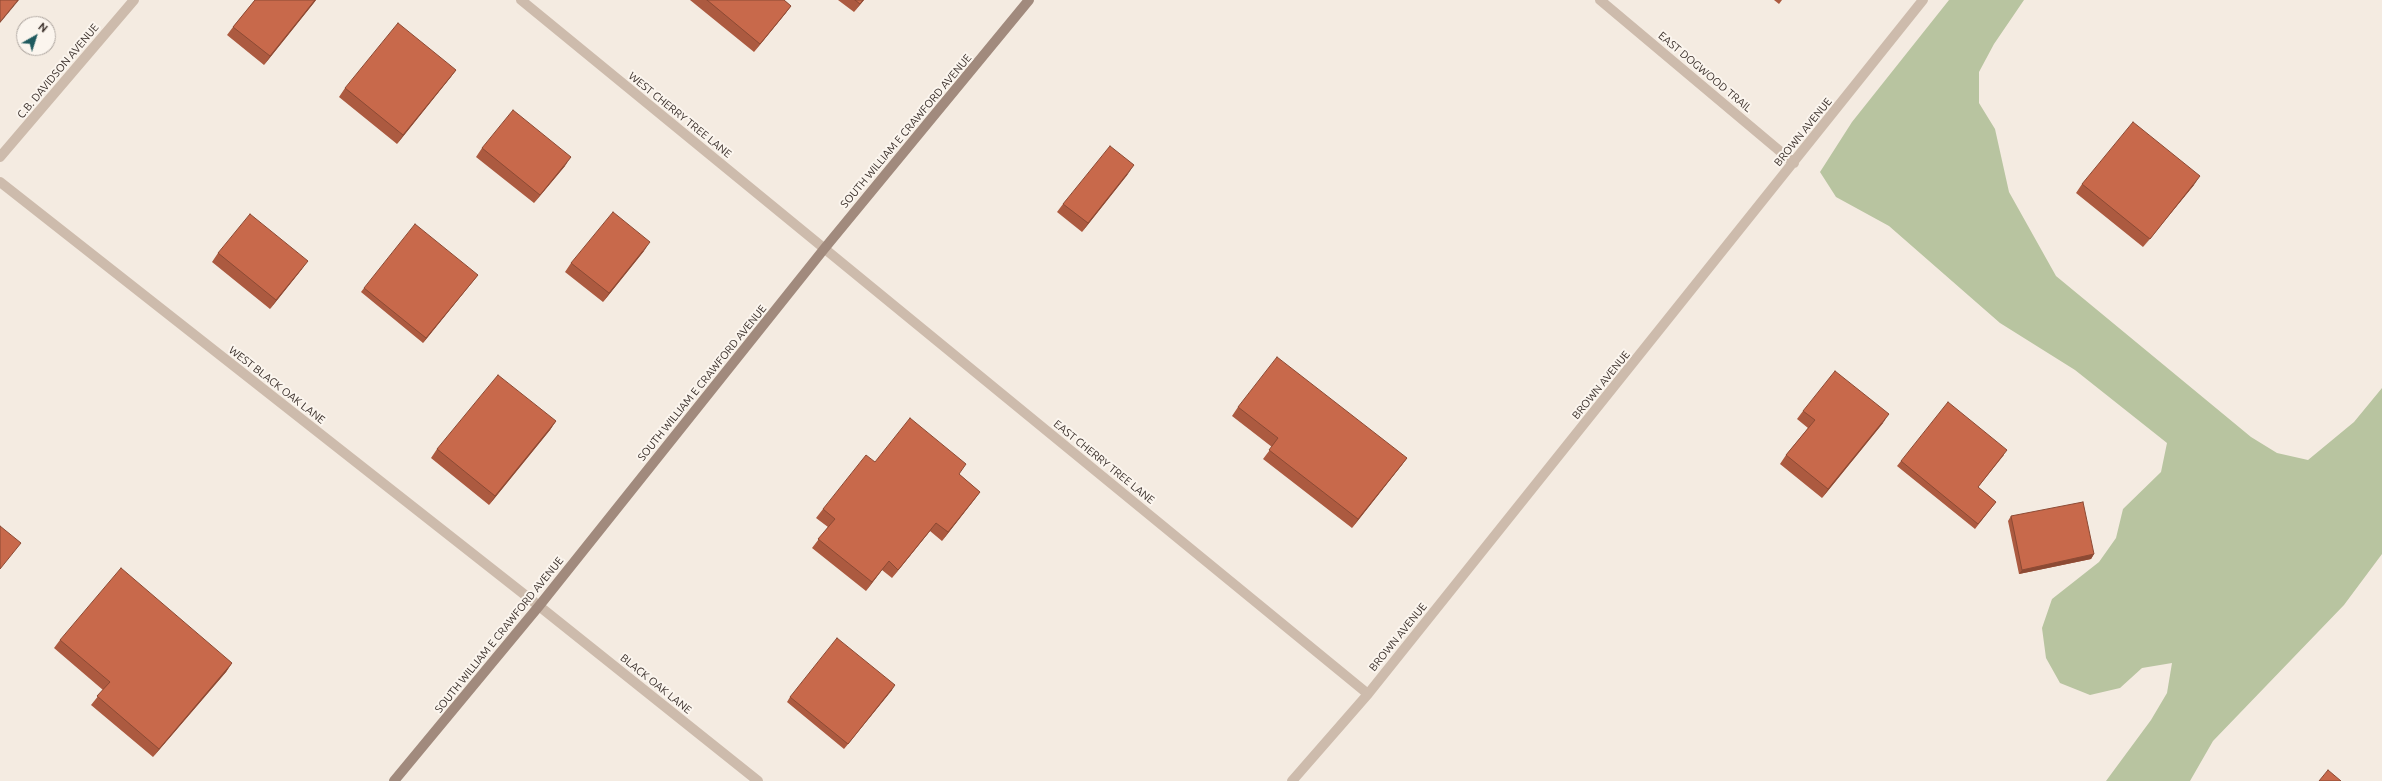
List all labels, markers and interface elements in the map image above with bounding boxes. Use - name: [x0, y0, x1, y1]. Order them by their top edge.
- north arrow: [16, 16, 56, 56]
- street label: C.B. DAVIDSON AVENUE: [14, 21, 102, 121]
- street label: EAST DOGWOOD TRAIL: [1656, 29, 1754, 115]
- street label: SOUTH WILLIAM E CRAWFORD AVENUE: [838, 51, 974, 211]
- street label: WEST CHERRY TREE LANE: [626, 69, 734, 161]
- street label: BROWN AVENUE: [1771, 95, 1835, 169]
- street label: SOUTH WILLIAM E CRAWFORD AVENUE: [635, 302, 769, 464]
- street label: WEST BLACK OAK LANE: [226, 343, 328, 427]
- street label: BROWN AVENUE: [1569, 348, 1633, 422]
- street label: EAST CHERRY TREE LANE: [1051, 417, 1157, 507]
- street label: SOUTH WILLIAM E CRAWFORD AVENUE: [432, 554, 566, 716]
- street label: BROWN AVENUE: [1366, 600, 1430, 674]
- street label: BLACK OAK LANE: [618, 651, 694, 717]

